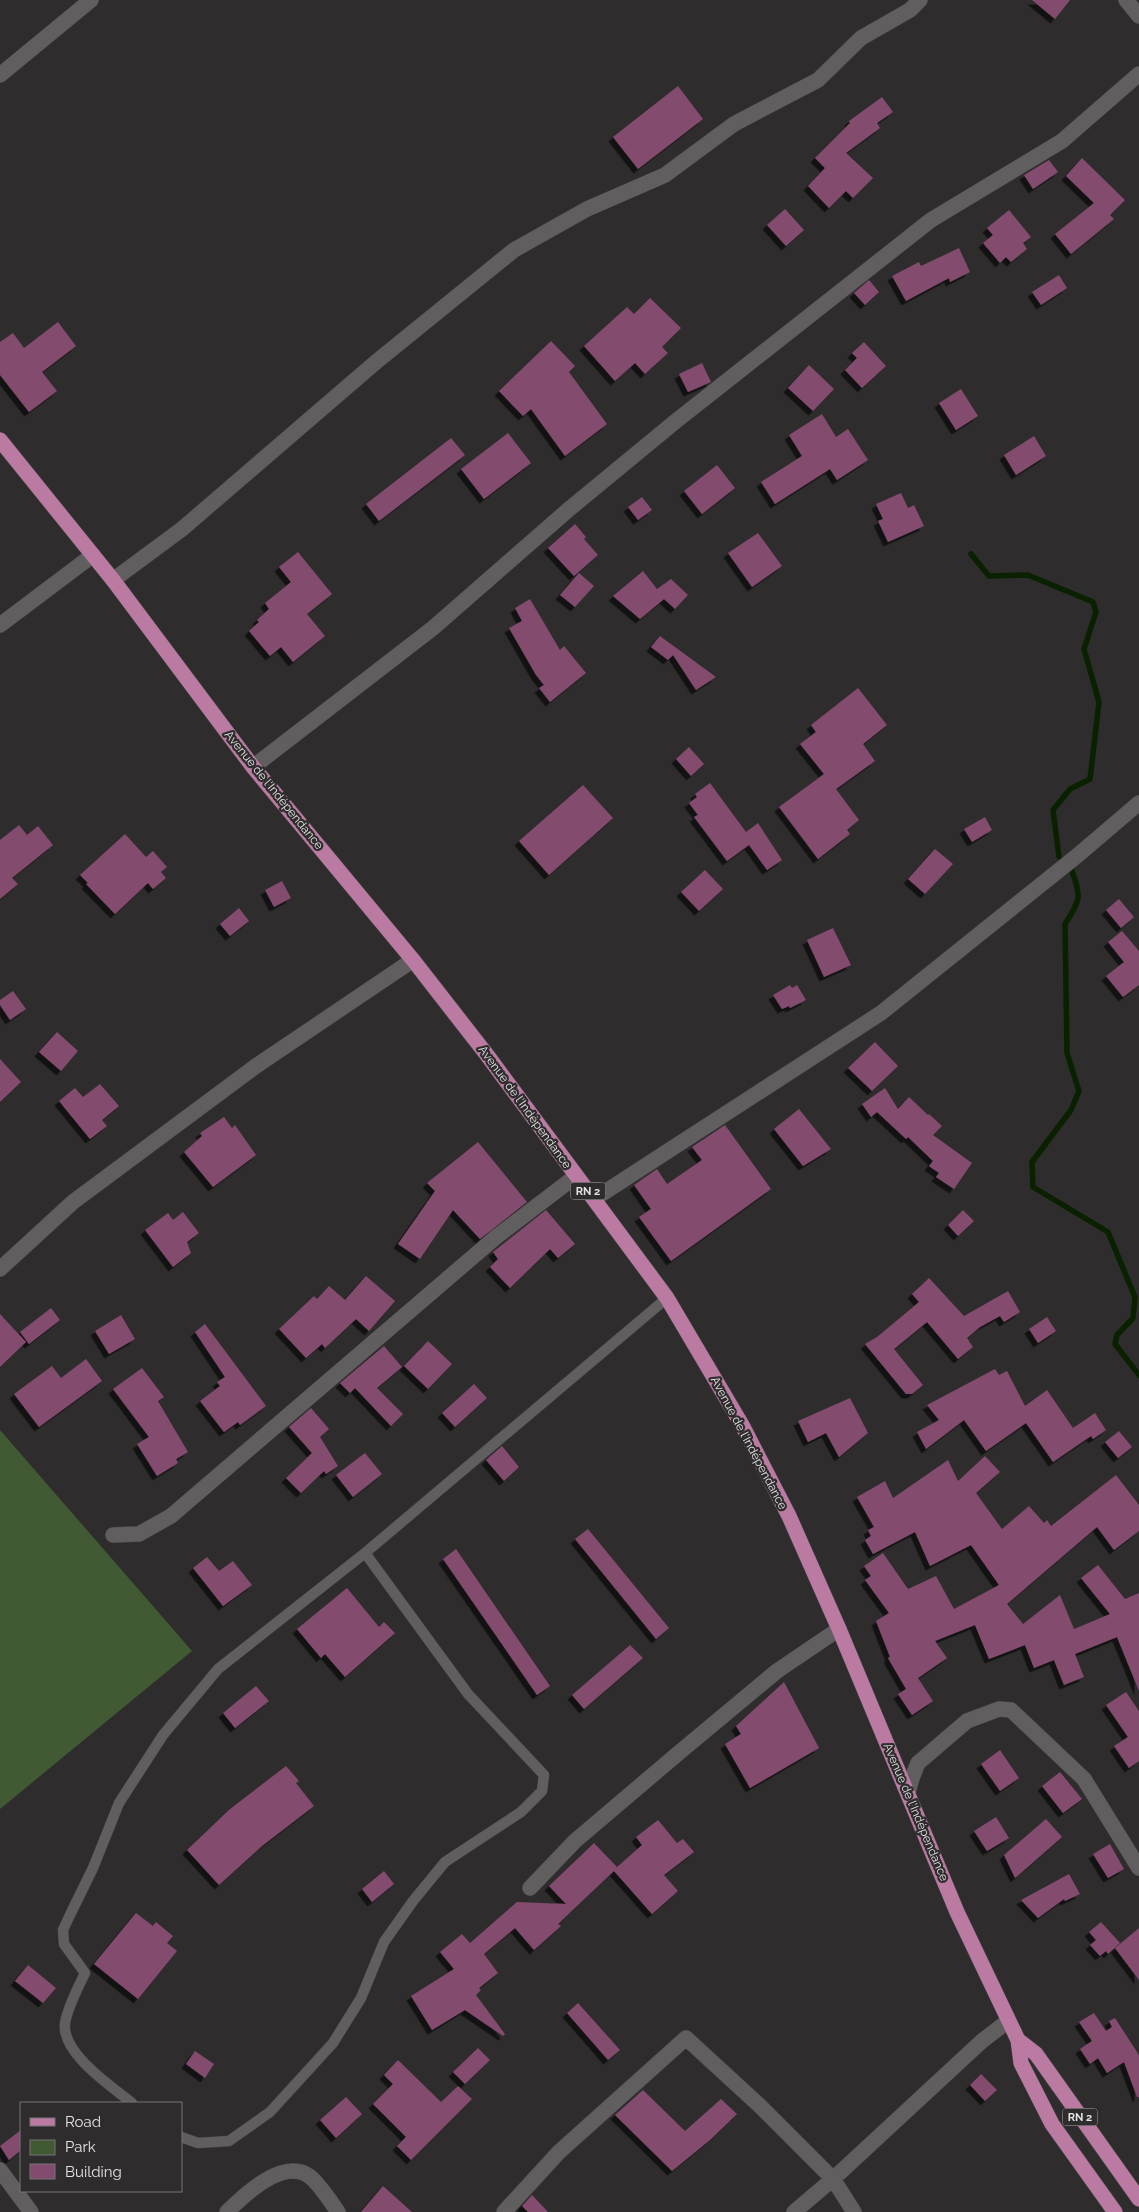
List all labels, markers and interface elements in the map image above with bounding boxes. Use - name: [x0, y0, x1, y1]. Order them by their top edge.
- street label: Avenue de l'Indépendance: [222, 728, 326, 852]
- street label: Avenue de l'Indépendance: [476, 1043, 574, 1171]
- road number: RN 2: [570, 1182, 606, 1200]
- street label: Avenue de l'Indépendance: [708, 1374, 790, 1512]
- street label: Avenue de l'Indépendance: [881, 1741, 951, 1883]
- legend: [20, 2102, 182, 2192]
- road number: RN 2: [1062, 2108, 1098, 2126]
- text: Road: [65, 2113, 101, 2131]
- text: Park: [65, 2138, 96, 2156]
- text: Building: [65, 2163, 122, 2181]

